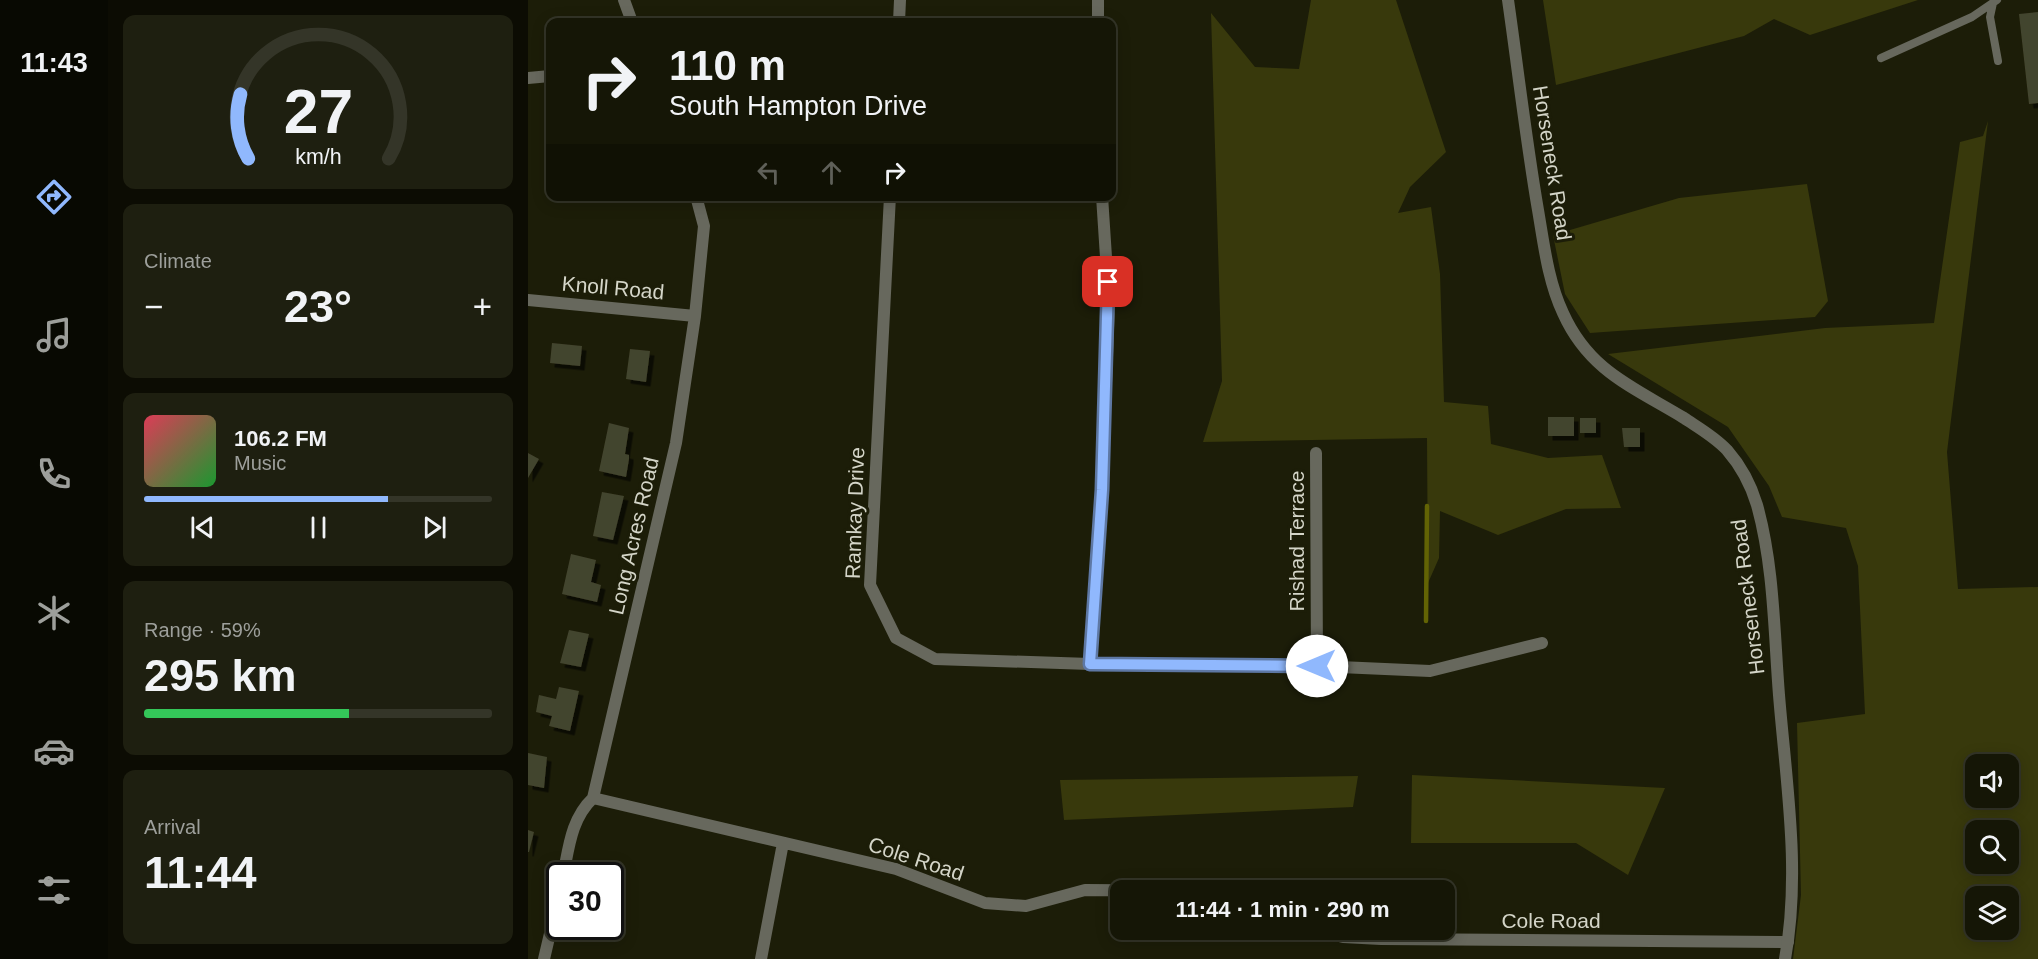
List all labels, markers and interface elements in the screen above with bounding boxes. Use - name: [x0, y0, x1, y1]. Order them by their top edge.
- icon: right: [570, 42, 648, 120]
- text: 110 m: [669, 42, 786, 89]
- text: 11:43: [20, 48, 88, 78]
- text: 27: [283, 77, 353, 146]
- street label: Horseneck Road: [1529, 84, 1576, 242]
- text: South Hampton Drive: [669, 91, 927, 121]
- text: km/h: [295, 145, 341, 169]
- icon: left: [752, 156, 785, 189]
- icon: ahead: [815, 156, 848, 189]
- icon: right: [878, 156, 911, 189]
- icon: directions: [33, 176, 75, 218]
- text: Climate: [144, 250, 212, 272]
- pin: [1082, 256, 1133, 307]
- icon: arrive: [1091, 265, 1124, 298]
- street label: Knoll Road: [561, 272, 665, 303]
- text: 23°: [284, 281, 352, 332]
- text: −: [144, 288, 163, 325]
- text: +: [473, 288, 492, 325]
- icon: music: [33, 314, 75, 356]
- text: 106.2 FM: [234, 426, 327, 451]
- street label: Ramkay Drive: [841, 447, 868, 579]
- text: Music: [234, 452, 286, 474]
- icon: phone: [33, 453, 75, 495]
- street label: Long Acres Road: [604, 455, 663, 617]
- street label: Rishad Terrace: [1285, 471, 1308, 611]
- icon: previous: [186, 511, 219, 544]
- icon: pause: [302, 511, 335, 544]
- icon: next: [418, 511, 451, 544]
- street label: Horseneck Road: [1727, 518, 1768, 676]
- icon: climate: [33, 592, 75, 634]
- text: Range · 59%: [144, 619, 261, 641]
- position arrow: [1285, 634, 1349, 698]
- text: 295 km: [144, 650, 297, 701]
- icon: car: [33, 730, 75, 772]
- map controls: [1965, 754, 2019, 940]
- button: sound: [1965, 754, 2019, 808]
- text: Arrival: [144, 816, 201, 838]
- button: search: [1965, 820, 2019, 874]
- street label: Cole Road: [865, 832, 967, 885]
- text: 11:44: [144, 847, 257, 898]
- speed limit sign: 30: [546, 862, 624, 940]
- icon: filters: [33, 869, 75, 911]
- button: layers: [1965, 886, 2019, 940]
- text: 11:44 · 1 min · 290 m: [1176, 897, 1390, 922]
- street label: Cole Road: [1501, 909, 1601, 932]

